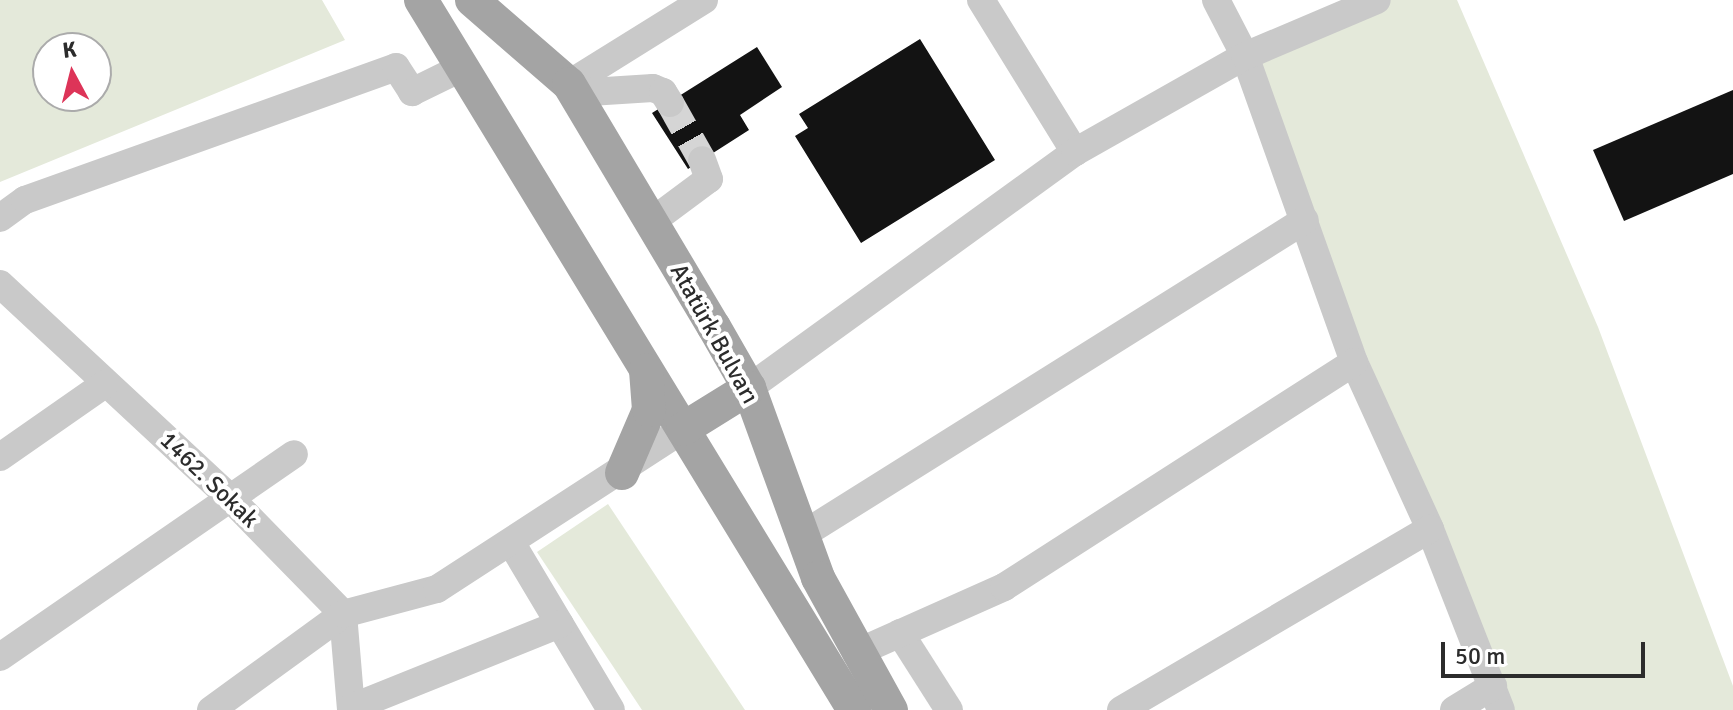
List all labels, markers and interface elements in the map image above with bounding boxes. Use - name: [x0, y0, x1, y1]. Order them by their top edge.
- north arrow: [32, 32, 112, 112]
- text: K: [61, 35, 78, 64]
- street label: Atatürk Bulvarı: [664, 259, 764, 409]
- street label: 1462. Sokak: [154, 426, 264, 534]
- scale bar: [1445, 626, 1649, 676]
- text: 50 m: [1455, 641, 1505, 671]

